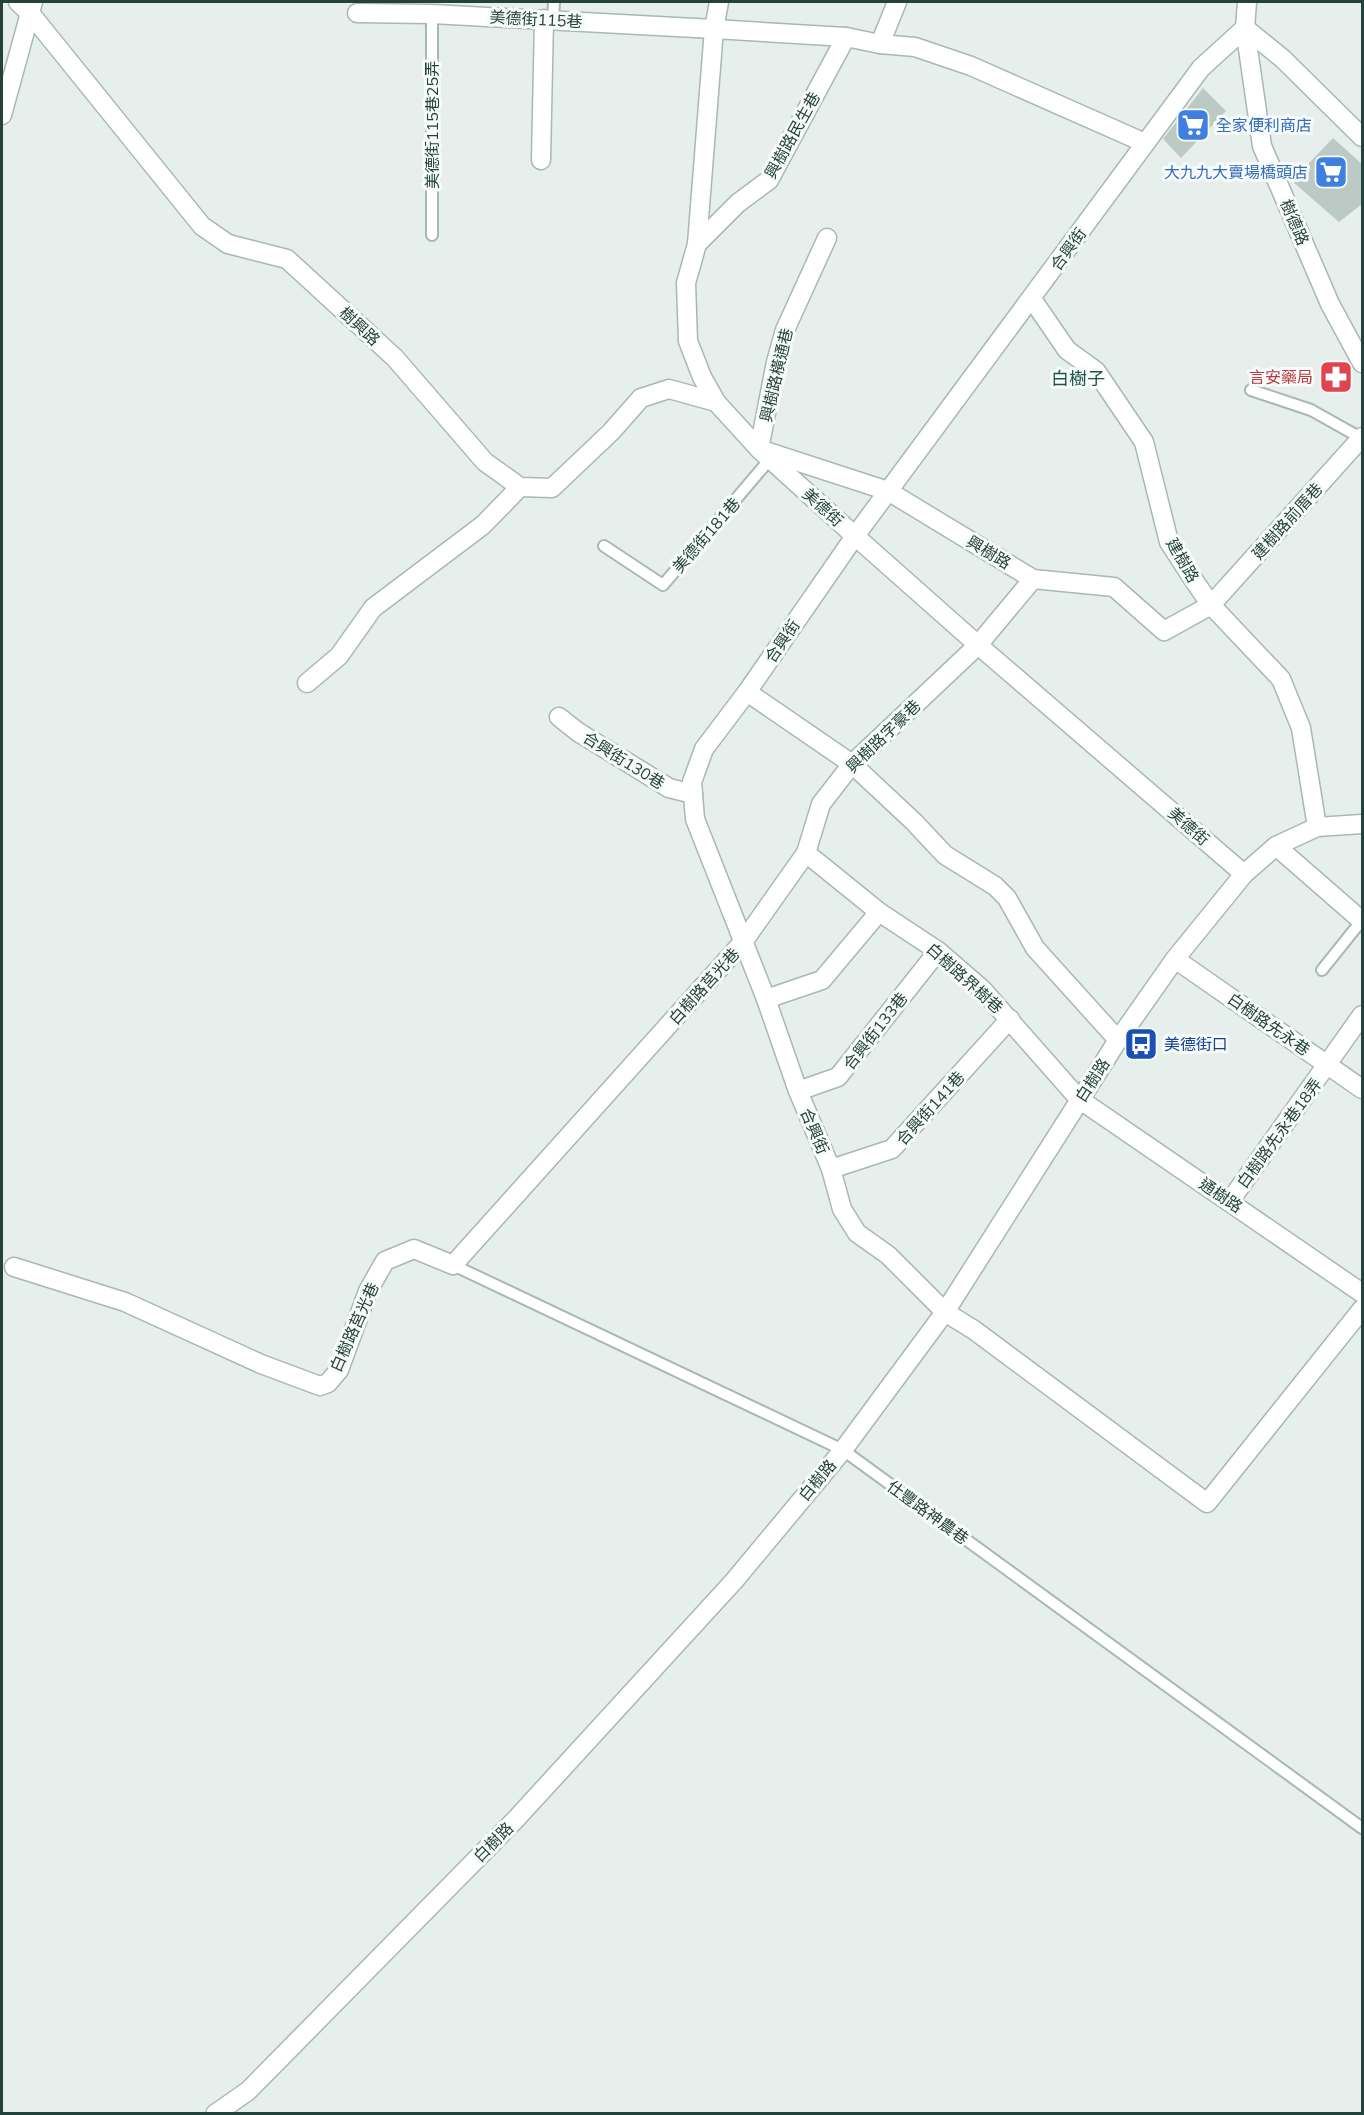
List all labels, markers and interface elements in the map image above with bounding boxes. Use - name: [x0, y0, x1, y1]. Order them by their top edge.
- street label: 美德街115巷: [489, 7, 583, 31]
- street label: 美德街115巷25弄: [422, 61, 442, 189]
- street label: 興樹路民生巷: [760, 88, 824, 182]
- supermarket icon: 全家便利商店: [1175, 107, 1211, 143]
- place label: 全家便利商店: [1216, 115, 1312, 135]
- supermarket icon: 大九九大賣場橋頭店: [1313, 154, 1349, 190]
- place label: 大九九大賣場橋頭店: [1164, 162, 1308, 182]
- street label: 樹德路: [1276, 196, 1314, 248]
- street label: 合興街: [1046, 224, 1090, 274]
- street label: 樹興路: [336, 302, 384, 350]
- street label: 興樹路橫通巷: [755, 326, 797, 424]
- pharmacy icon: 言安藥局: [1318, 359, 1354, 395]
- district label: 白樹子: [1051, 367, 1105, 390]
- place label: 言安藥局: [1249, 367, 1313, 387]
- street label: 建樹路前厝巷: [1247, 479, 1327, 563]
- street label: 美德街: [798, 484, 848, 530]
- street label: 美德街181巷: [668, 493, 744, 577]
- street label: 興樹路: [963, 531, 1015, 573]
- street label: 建樹路: [1162, 534, 1204, 586]
- street label: 合興街: [760, 616, 804, 666]
- street label: 興樹路字豪巷: [842, 695, 924, 777]
- street label: 合興街130巷: [579, 727, 669, 793]
- street label: 美德街: [1164, 803, 1214, 849]
- street label: 白樹路界樹巷: [923, 938, 1007, 1018]
- street label: 白樹路莒光巷: [664, 944, 744, 1028]
- street label: 合興街133巷: [839, 988, 911, 1074]
- street label: 白樹路先永巷: [1224, 988, 1314, 1060]
- bus stop icon: 美德街口: [1123, 1026, 1159, 1062]
- place label: 美德街口: [1164, 1034, 1228, 1054]
- street label: 白樹路: [1071, 1054, 1113, 1106]
- street label: 合興街141巷: [892, 1067, 968, 1149]
- street label: 白樹路先永巷18弄: [1232, 1074, 1326, 1192]
- street label: 合興街: [796, 1105, 834, 1157]
- street label: 通樹路: [1196, 1173, 1246, 1217]
- street label: 白樹路莒光巷: [325, 1279, 383, 1375]
- street label: 白樹路: [794, 1455, 840, 1505]
- street label: 仕豐路神農巷: [883, 1476, 973, 1548]
- street label: 白樹路: [469, 1818, 517, 1866]

